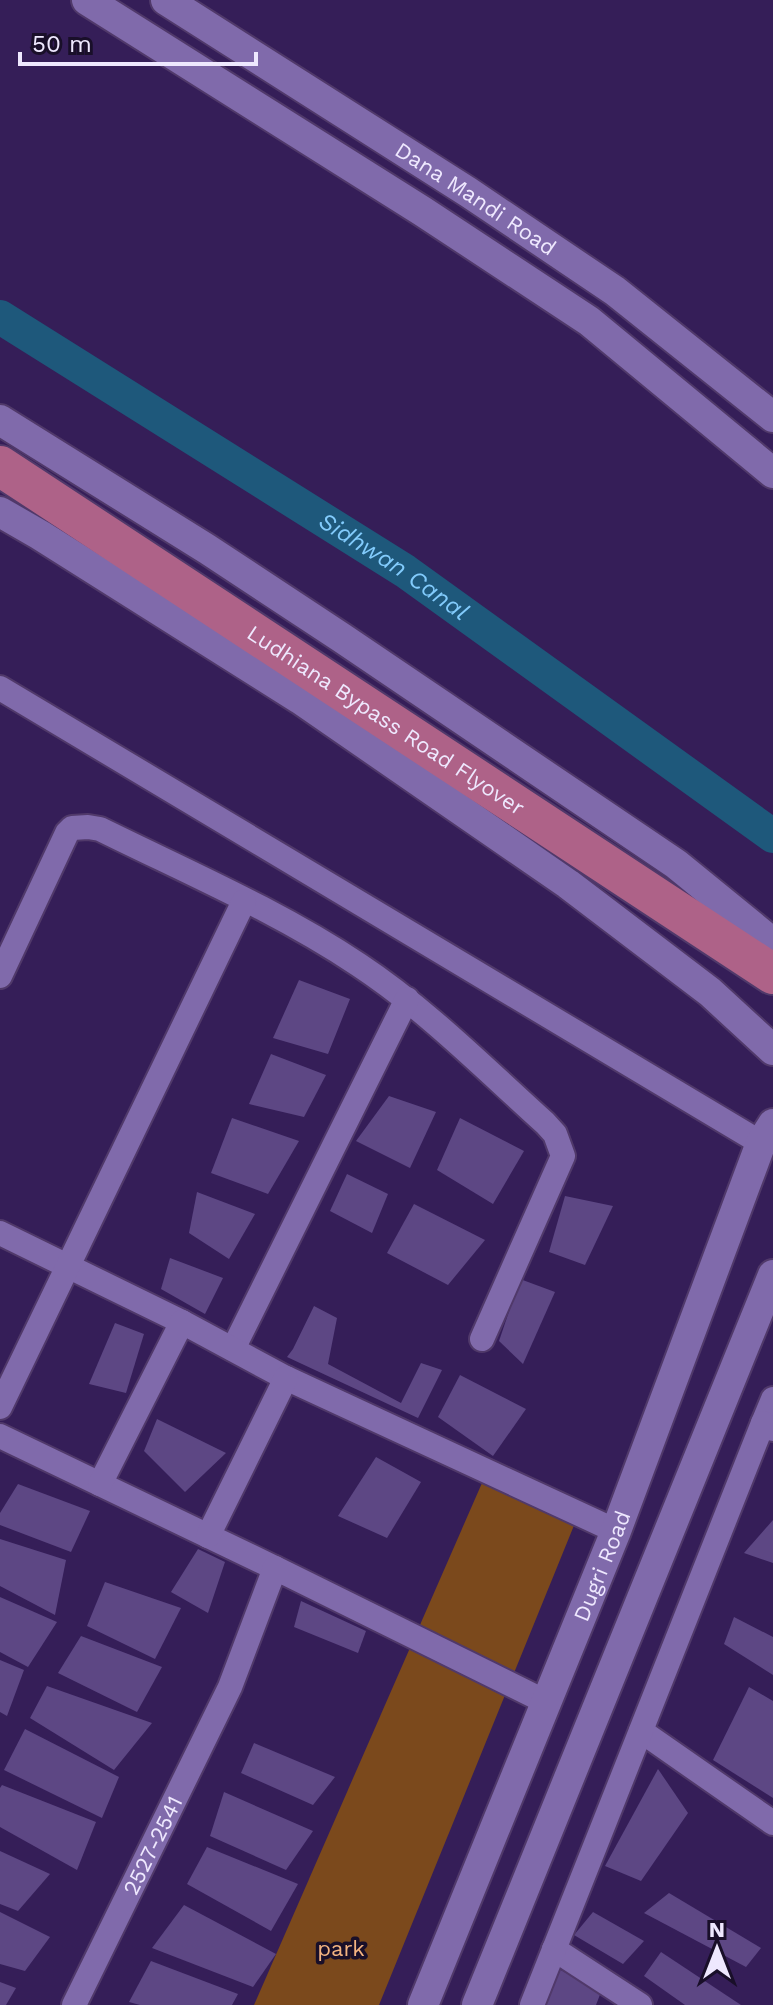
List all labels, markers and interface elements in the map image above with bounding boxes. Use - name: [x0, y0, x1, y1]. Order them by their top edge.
- scale bar: [20, 16, 256, 66]
- text: 50 m: [32, 30, 92, 58]
- street label: Dana Mandi Road: [391, 137, 561, 260]
- water label: Sidhwan Canal: [314, 507, 474, 626]
- street label: Ludhiana Bypass Road Flyover: [243, 620, 529, 820]
- street label: Dugri Road: [568, 1507, 635, 1625]
- street label: 2527-2541: [118, 1792, 187, 1899]
- north arrow: [677, 1909, 757, 1989]
- text: N: [709, 1917, 725, 1942]
- park label: park: [317, 1936, 365, 1961]

